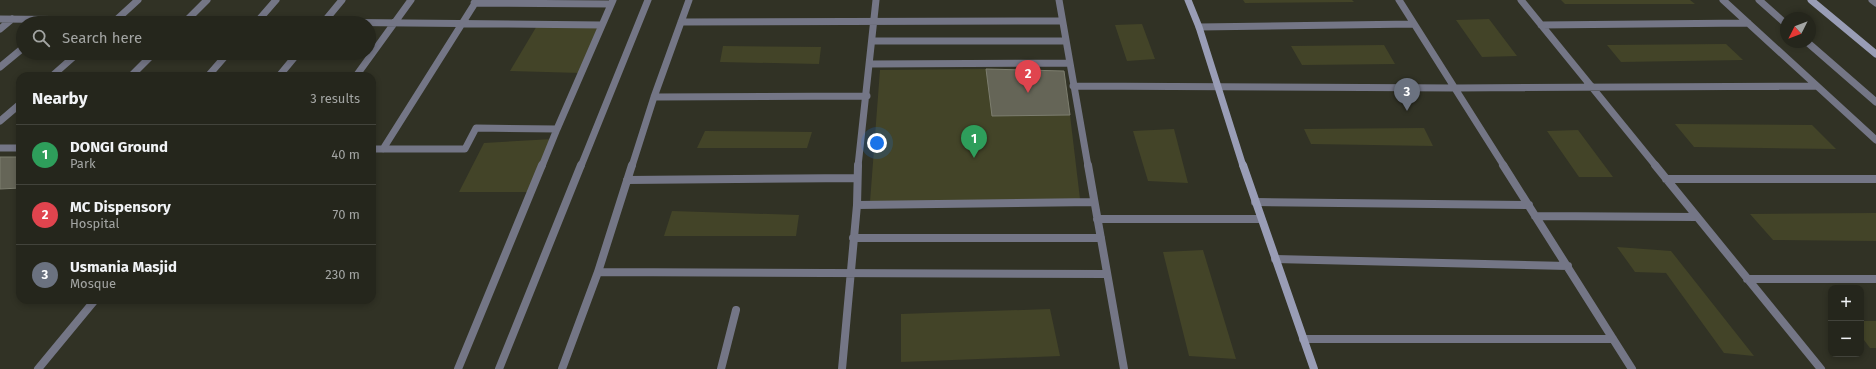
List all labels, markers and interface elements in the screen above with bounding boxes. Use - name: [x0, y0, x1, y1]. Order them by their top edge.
- north arrow: [1780, 12, 1816, 48]
- search box: [16, 16, 376, 60]
- icon: search: [30, 27, 52, 49]
- text: Search here: [62, 29, 142, 47]
- pin: 2: [1015, 60, 1041, 93]
- pin: 3: [1394, 78, 1420, 111]
- text: Nearby: [32, 88, 87, 109]
- text: 3 results: [310, 91, 360, 106]
- pin: 1: [961, 125, 987, 158]
- your location: [867, 133, 887, 153]
- text: DONGI Ground: [70, 138, 168, 156]
- text: 1: [42, 147, 48, 162]
- text: 40 m: [331, 147, 360, 162]
- text: Park: [70, 156, 96, 171]
- text: MC Dispensory: [70, 198, 171, 216]
- text: 2: [42, 207, 48, 222]
- text: 70 m: [333, 207, 360, 222]
- text: Hospital: [70, 216, 119, 231]
- text: Usmania Masjid: [70, 258, 177, 276]
- text: 3: [42, 267, 48, 282]
- text: 230 m: [325, 267, 360, 282]
- text: Mosque: [70, 276, 116, 291]
- map controls: [1828, 285, 1864, 357]
- button: +: [1828, 285, 1864, 321]
- button: −: [1828, 321, 1864, 357]

